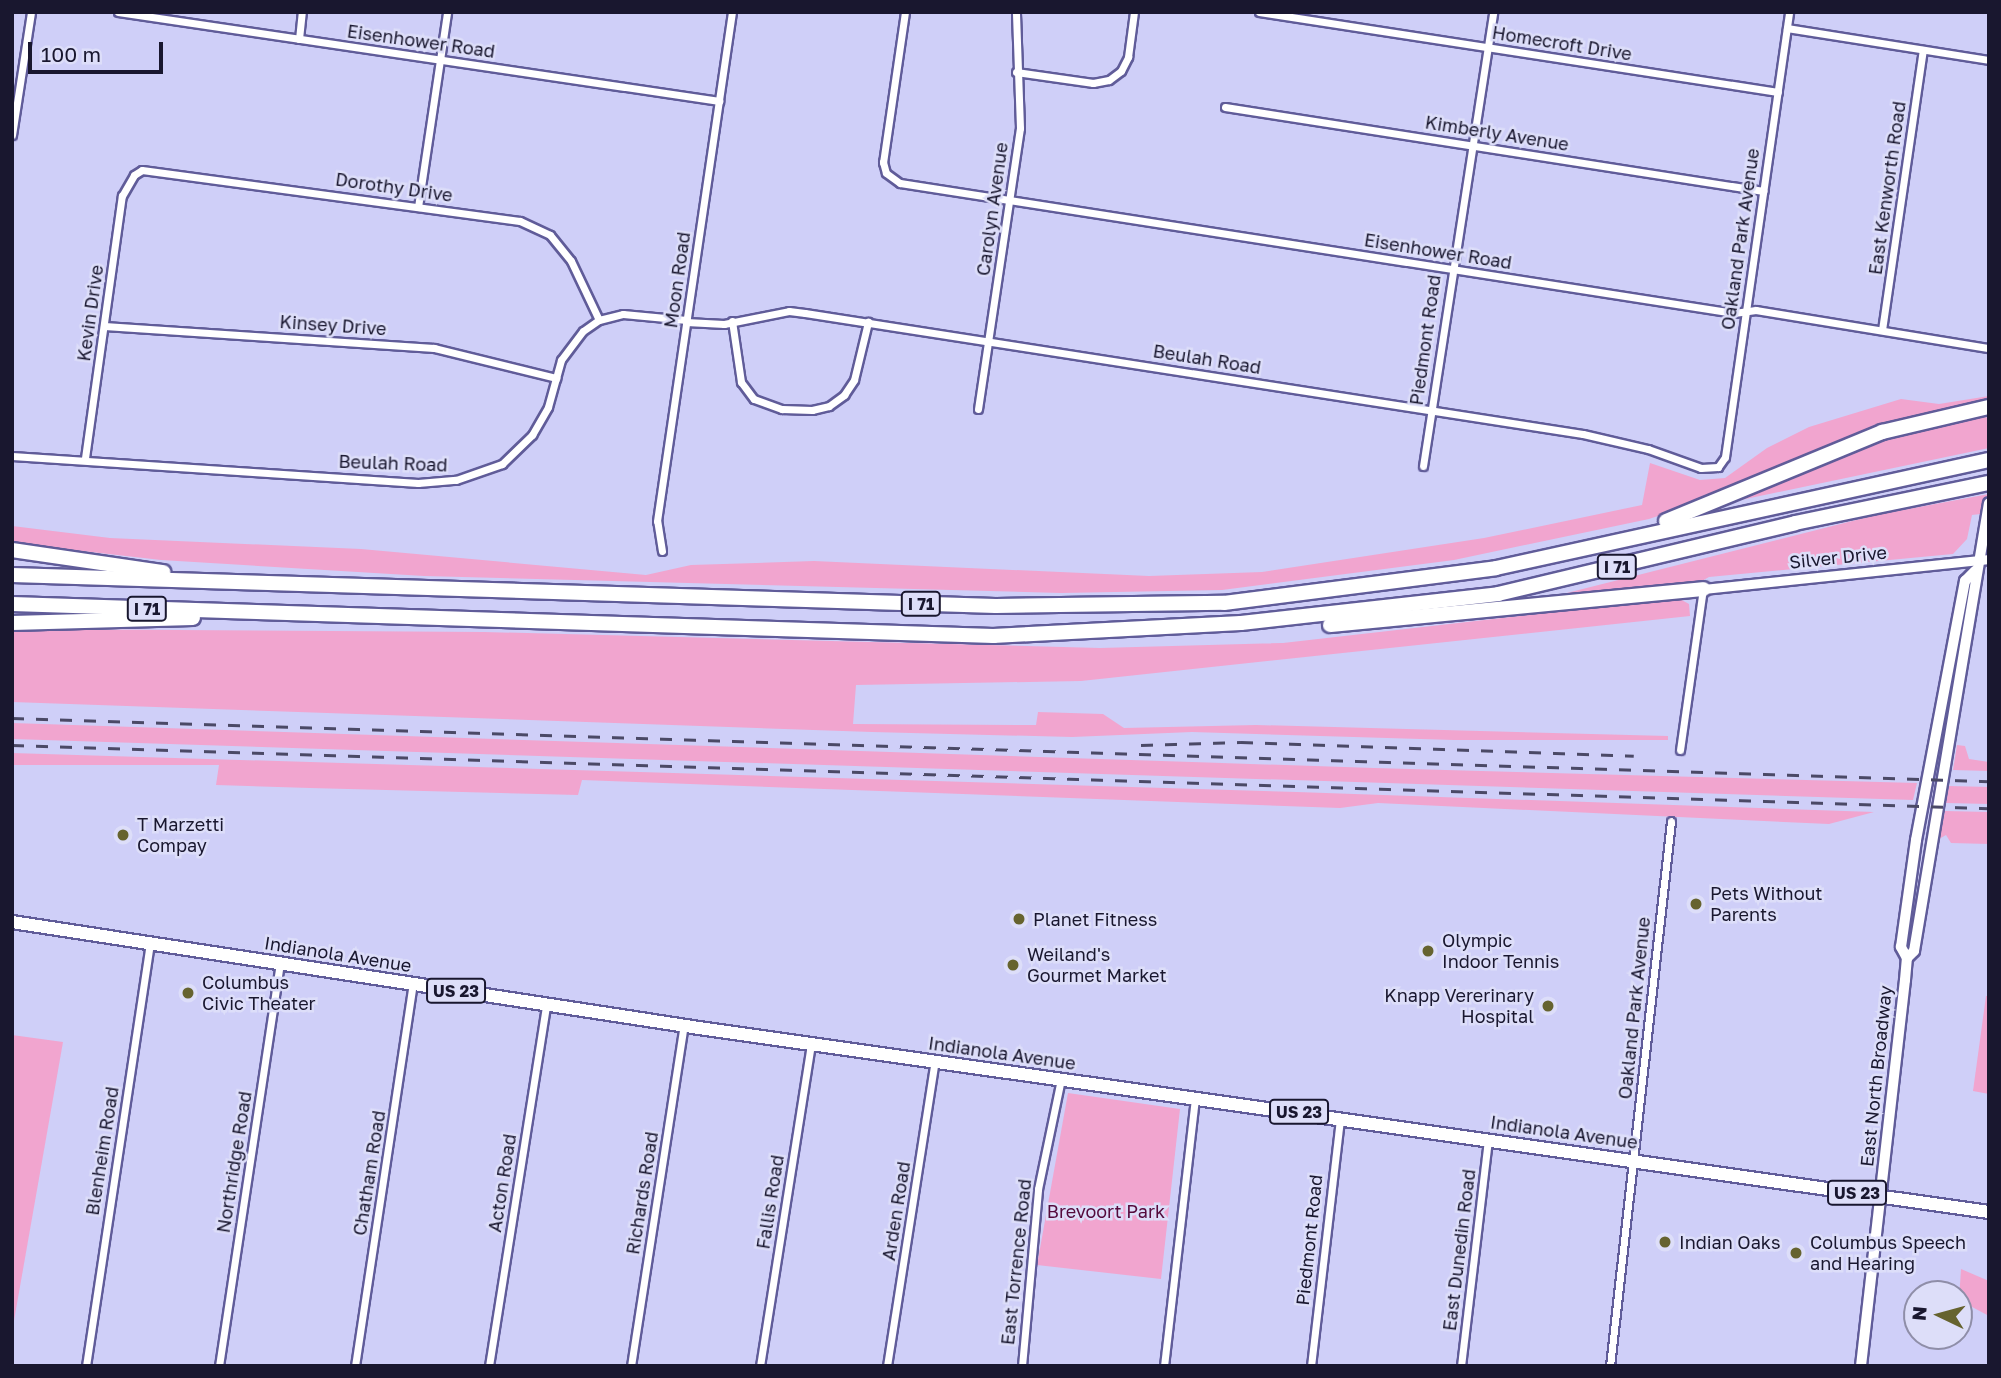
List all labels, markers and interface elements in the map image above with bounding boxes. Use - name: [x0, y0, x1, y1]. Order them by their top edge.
- street label: Eisenhower Road: [346, 20, 496, 62]
- street label: Homecroft Drive: [1491, 21, 1633, 65]
- scale bar: [32, 28, 166, 72]
- text: 100 m: [41, 41, 101, 67]
- street label: East Kenworth Road: [1864, 100, 1910, 276]
- street label: Kimberly Avenue: [1424, 111, 1570, 155]
- street label: Carolyn Avenue: [972, 141, 1012, 277]
- street label: Oakland Park Avenue: [1717, 147, 1763, 331]
- street label: Dorothy Drive: [334, 168, 454, 206]
- street label: Eisenhower Road: [1363, 229, 1513, 273]
- street label: Moon Road: [660, 231, 694, 329]
- street label: Kevin Drive: [73, 263, 107, 363]
- street label: Piedmont Road: [1405, 273, 1445, 407]
- street label: Kinsey Drive: [279, 310, 387, 340]
- street label: Beulah Road: [1151, 340, 1263, 378]
- street label: Beulah Road: [338, 450, 448, 476]
- street label: Silver Drive: [1788, 541, 1888, 573]
- road number: I 71: [1596, 554, 1638, 580]
- road number: I 71: [900, 592, 942, 617]
- road number: I 71: [126, 596, 168, 622]
- place label: T Marzetti Compay: [137, 814, 224, 856]
- marker: T Marzetti Compay: [115, 827, 131, 843]
- place label: Pets Without Parents: [1710, 883, 1823, 926]
- marker: Pets Without Parents: [1688, 896, 1704, 912]
- place label: Planet Fitness: [1033, 908, 1157, 930]
- marker: Planet Fitness: [1011, 911, 1027, 927]
- street label: Oakland Park Avenue: [1614, 916, 1654, 1100]
- place label: Olympic Indoor Tennis: [1442, 930, 1559, 972]
- street label: Indianola Avenue: [263, 932, 413, 976]
- marker: Olympic Indoor Tennis: [1420, 943, 1436, 959]
- place label: Weiland's Gourmet Market: [1027, 944, 1167, 986]
- marker: Weiland's Gourmet Market: [1005, 957, 1021, 973]
- place label: Columbus Civic Theater: [202, 972, 316, 1014]
- road number: US 23: [424, 979, 488, 1004]
- street label: East North Broadway: [1856, 984, 1896, 1168]
- marker: Columbus Civic Theater: [180, 985, 196, 1001]
- place label: Knapp Vererinary Hospital: [1384, 985, 1534, 1028]
- marker: Knapp Vererinary Hospital: [1540, 998, 1556, 1014]
- street label: Indianola Avenue: [927, 1032, 1077, 1074]
- street label: Blenheim Road: [81, 1085, 123, 1217]
- street label: Northridge Road: [212, 1090, 256, 1234]
- road number: US 23: [1268, 1100, 1330, 1124]
- street label: Chatham Road: [348, 1109, 390, 1237]
- street label: Indianola Avenue: [1489, 1111, 1639, 1153]
- street label: Richards Road: [622, 1130, 662, 1256]
- street label: Acton Road: [484, 1132, 520, 1234]
- street label: Fallis Road: [752, 1153, 788, 1251]
- street label: Arden Road: [878, 1160, 914, 1262]
- street label: East Dunedin Road: [1438, 1168, 1480, 1332]
- street label: Piedmont Road: [1291, 1173, 1327, 1307]
- street label: East Torrence Road: [997, 1178, 1035, 1346]
- road number: US 23: [1826, 1180, 1888, 1205]
- park label: Brevoort Park: [1047, 1200, 1165, 1222]
- place label: Indian Oaks: [1679, 1231, 1781, 1253]
- place label: Columbus Speech and Hearing: [1810, 1232, 1966, 1274]
- marker: Indian Oaks: [1657, 1234, 1673, 1250]
- marker: Columbus Speech and Hearing: [1788, 1245, 1804, 1261]
- north arrow: [1903, 1280, 1973, 1350]
- text: N: [1906, 1305, 1931, 1322]

